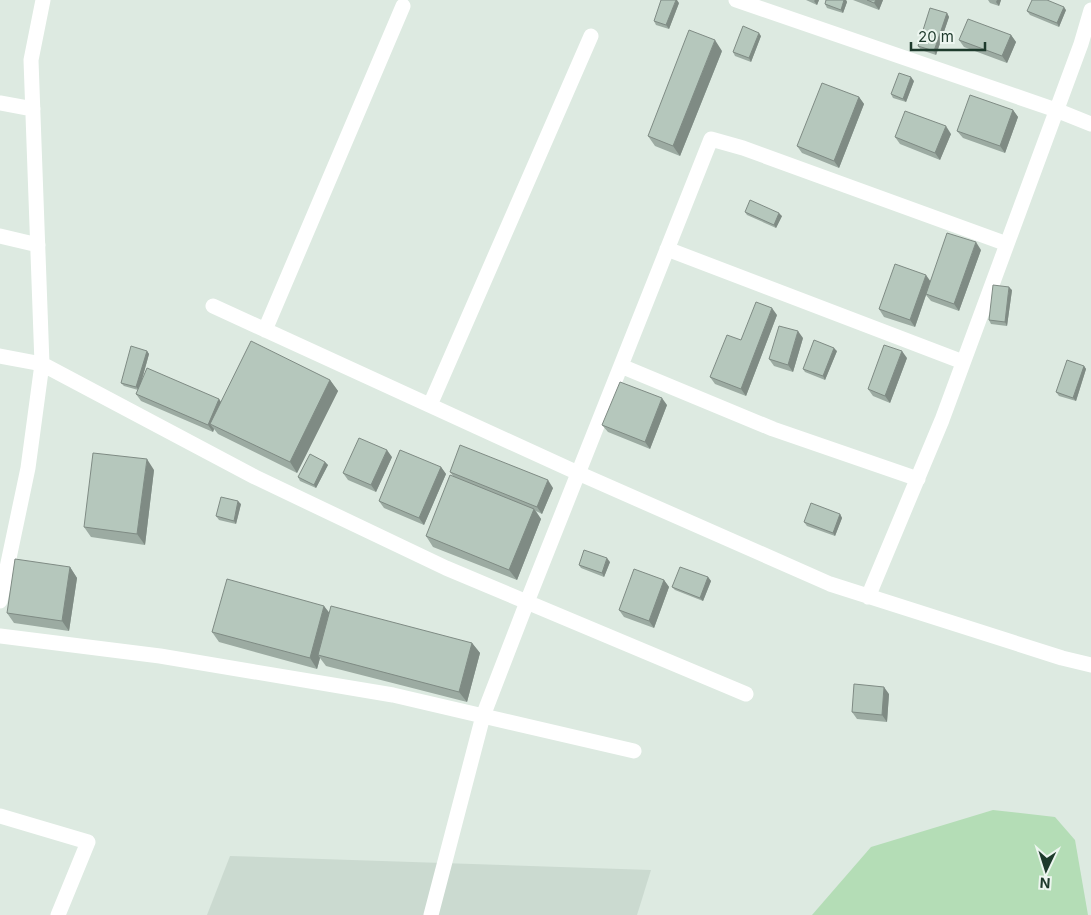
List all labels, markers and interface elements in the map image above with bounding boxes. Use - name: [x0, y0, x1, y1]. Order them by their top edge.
- scale bar: [911, 20, 985, 52]
- text: 20 m: [918, 27, 954, 46]
- north arrow: [1021, 845, 1071, 895]
- text: N: [1039, 875, 1051, 892]

